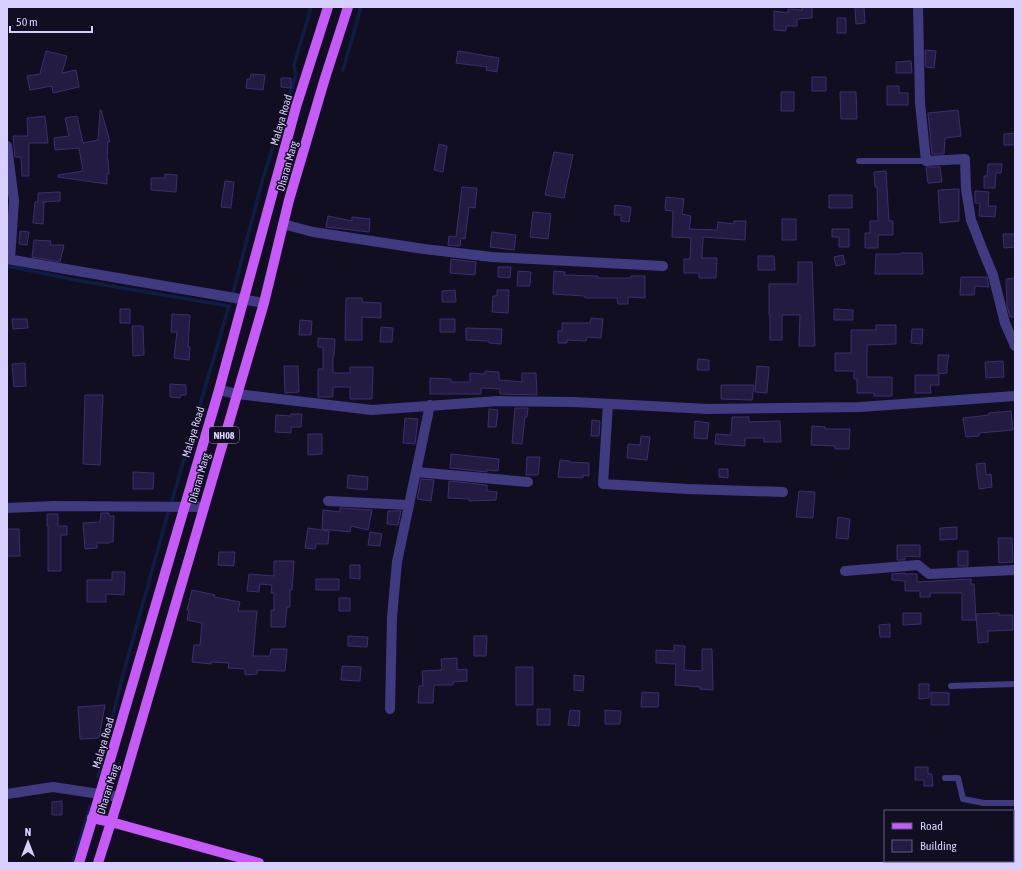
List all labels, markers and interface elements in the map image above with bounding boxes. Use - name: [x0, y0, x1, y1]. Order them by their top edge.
- scale bar: [10, 8, 92, 34]
- text: 50 m: [16, 15, 38, 29]
- street label: Malaya Road: [268, 93, 294, 147]
- street label: Dharan Marg: [274, 139, 300, 193]
- street label: Malaya Road: [180, 405, 206, 459]
- road number: NH08: [209, 427, 239, 443]
- street label: Dharan Marg: [186, 451, 212, 505]
- street label: Malaya Road: [90, 716, 116, 770]
- street label: Dharan Marg: [95, 762, 121, 815]
- legend: [884, 810, 1014, 862]
- text: Road: [920, 819, 943, 833]
- north arrow: [8, 822, 48, 862]
- text: N: [25, 826, 31, 838]
- text: Building: [920, 839, 958, 853]

